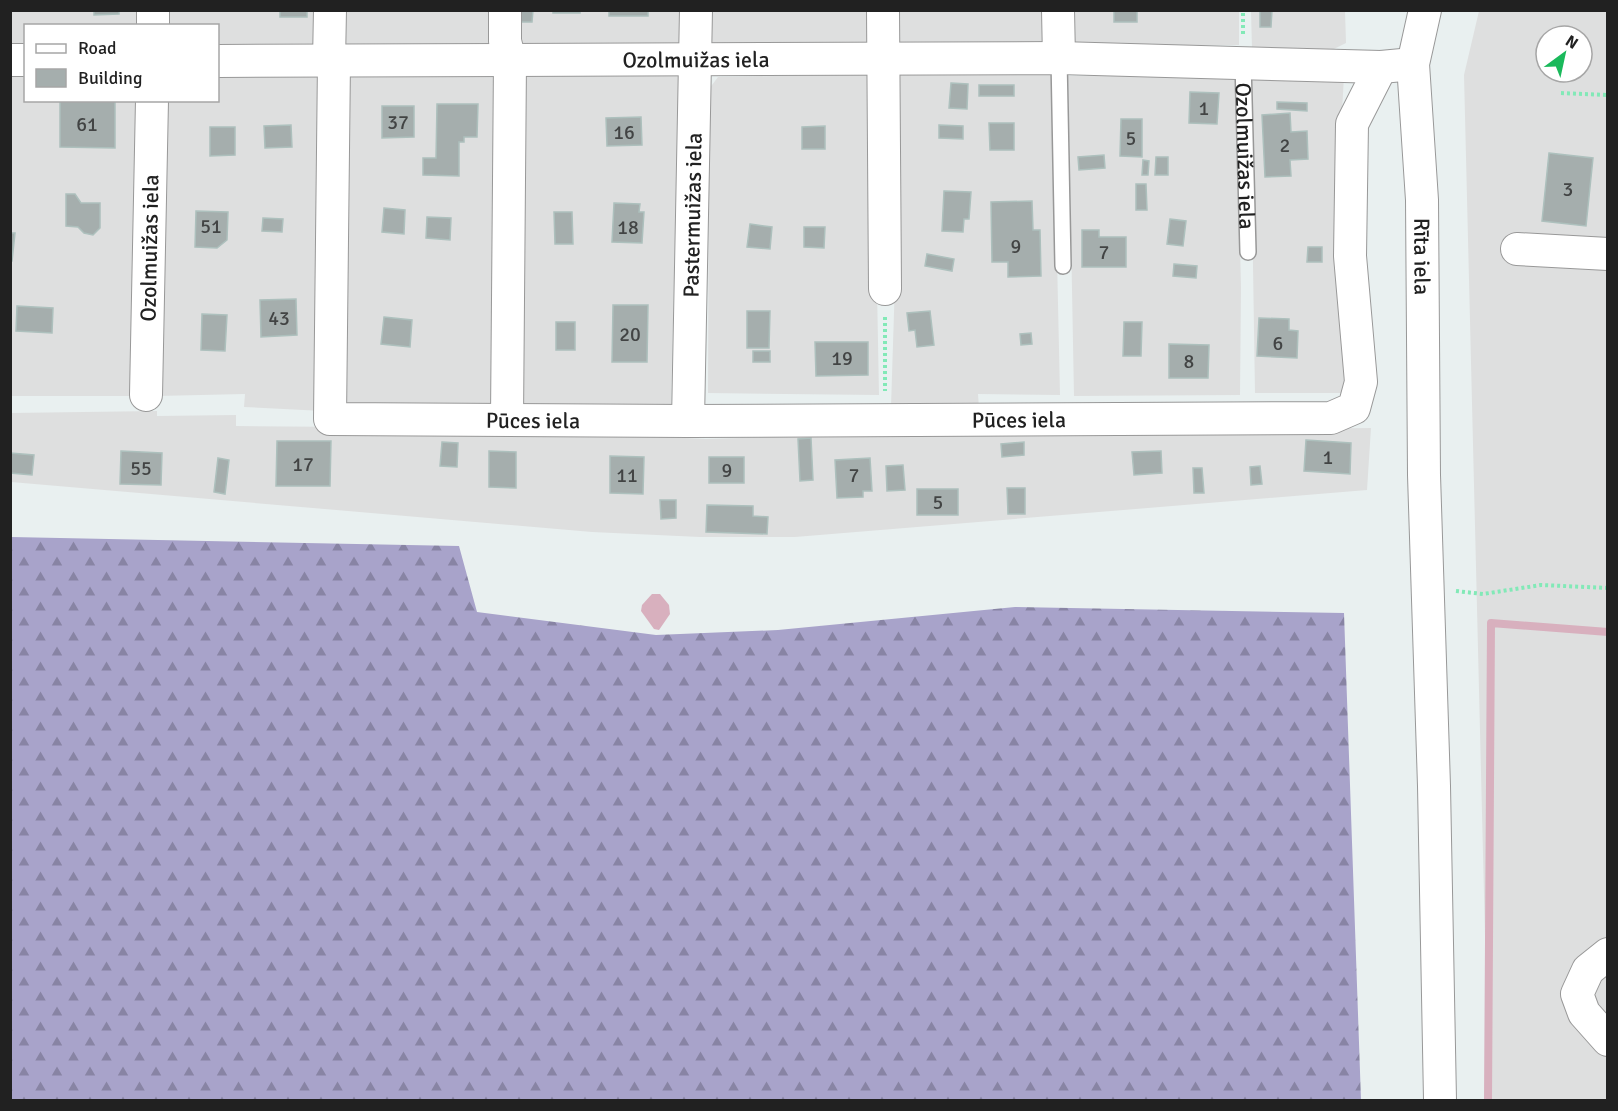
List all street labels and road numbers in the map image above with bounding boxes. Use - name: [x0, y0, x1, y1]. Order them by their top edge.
- street label: Ozolmuižas iela: [622, 46, 770, 74]
- street label: Ozolmuižas iela: [1230, 82, 1260, 230]
- street label: Pastermuižas iela: [677, 132, 708, 298]
- street label: Ozolmuižas iela: [134, 174, 164, 322]
- street label: Rīta iela: [1408, 218, 1436, 295]
- street label: Pūces iela: [972, 406, 1066, 434]
- street label: Pūces iela: [486, 407, 580, 434]

